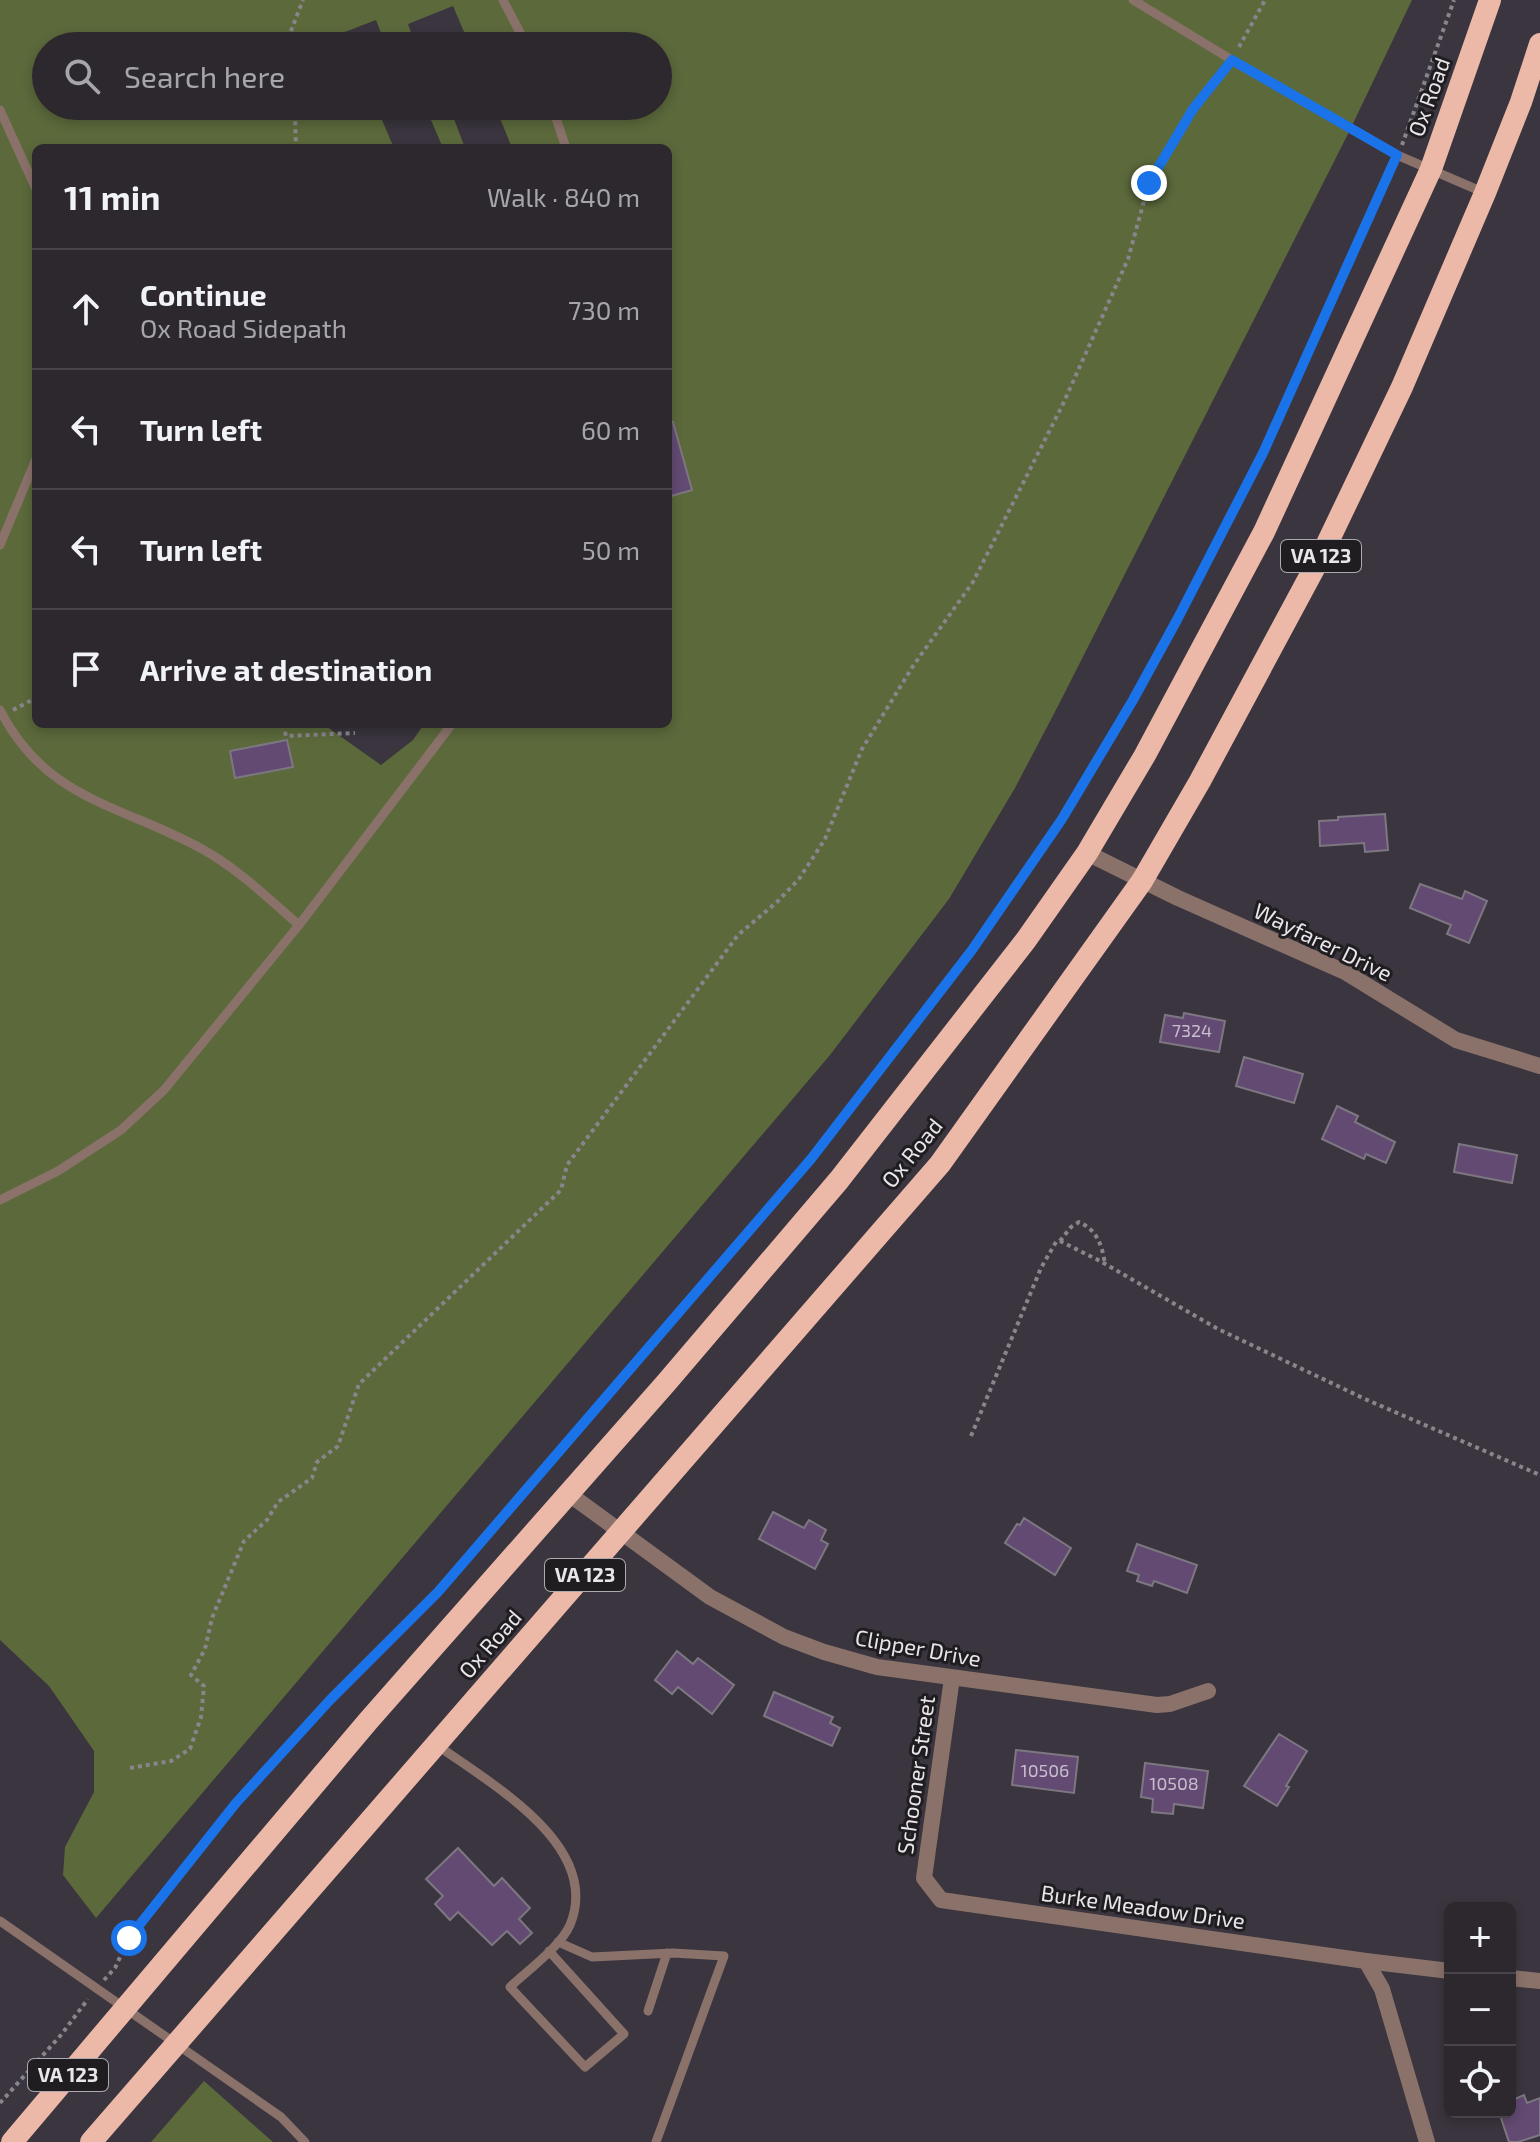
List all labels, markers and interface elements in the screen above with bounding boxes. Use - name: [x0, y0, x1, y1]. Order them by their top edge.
- search box: [32, 32, 672, 120]
- icon: search: [60, 54, 104, 98]
- street label: Ox Road: [1402, 54, 1454, 140]
- text: Search here: [124, 58, 285, 94]
- route end: [1131, 165, 1167, 201]
- text: 11 min: [64, 176, 161, 217]
- text: Walk · 840 m: [487, 181, 640, 212]
- text: Continue: [140, 276, 267, 312]
- icon: ahead: [64, 287, 108, 331]
- text: 730 m: [568, 294, 640, 325]
- text: Ox Road Sidepath: [140, 312, 347, 343]
- icon: left: [64, 407, 108, 451]
- text: Turn left: [140, 411, 262, 447]
- text: 60 m: [581, 414, 640, 445]
- icon: left: [64, 527, 108, 571]
- text: Turn left: [140, 531, 262, 567]
- text: 50 m: [582, 534, 640, 565]
- road number: VA 123: [1281, 540, 1361, 572]
- icon: arrive: [64, 647, 108, 691]
- text: Arrive at destination: [140, 651, 432, 687]
- street label: Wayfarer Drive: [1250, 896, 1397, 986]
- house number: 7324: [1172, 1019, 1212, 1041]
- street label: Ox Road: [875, 1112, 947, 1192]
- road number: VA 123: [545, 1559, 625, 1591]
- street label: Ox Road: [453, 1604, 526, 1683]
- street label: Clipper Drive: [853, 1623, 983, 1671]
- street label: Schooner Street: [891, 1694, 939, 1856]
- house number: 10506: [1021, 1759, 1069, 1781]
- house number: 10508: [1149, 1772, 1199, 1794]
- street label: Burke Meadow Drive: [1040, 1879, 1247, 1933]
- map controls: [1444, 1902, 1516, 2118]
- button: +: [1444, 1902, 1516, 1974]
- route start: [111, 1920, 147, 1956]
- button: −: [1444, 1974, 1516, 2046]
- button: locate: [1444, 2046, 1516, 2118]
- road number: VA 123: [28, 2059, 108, 2091]

